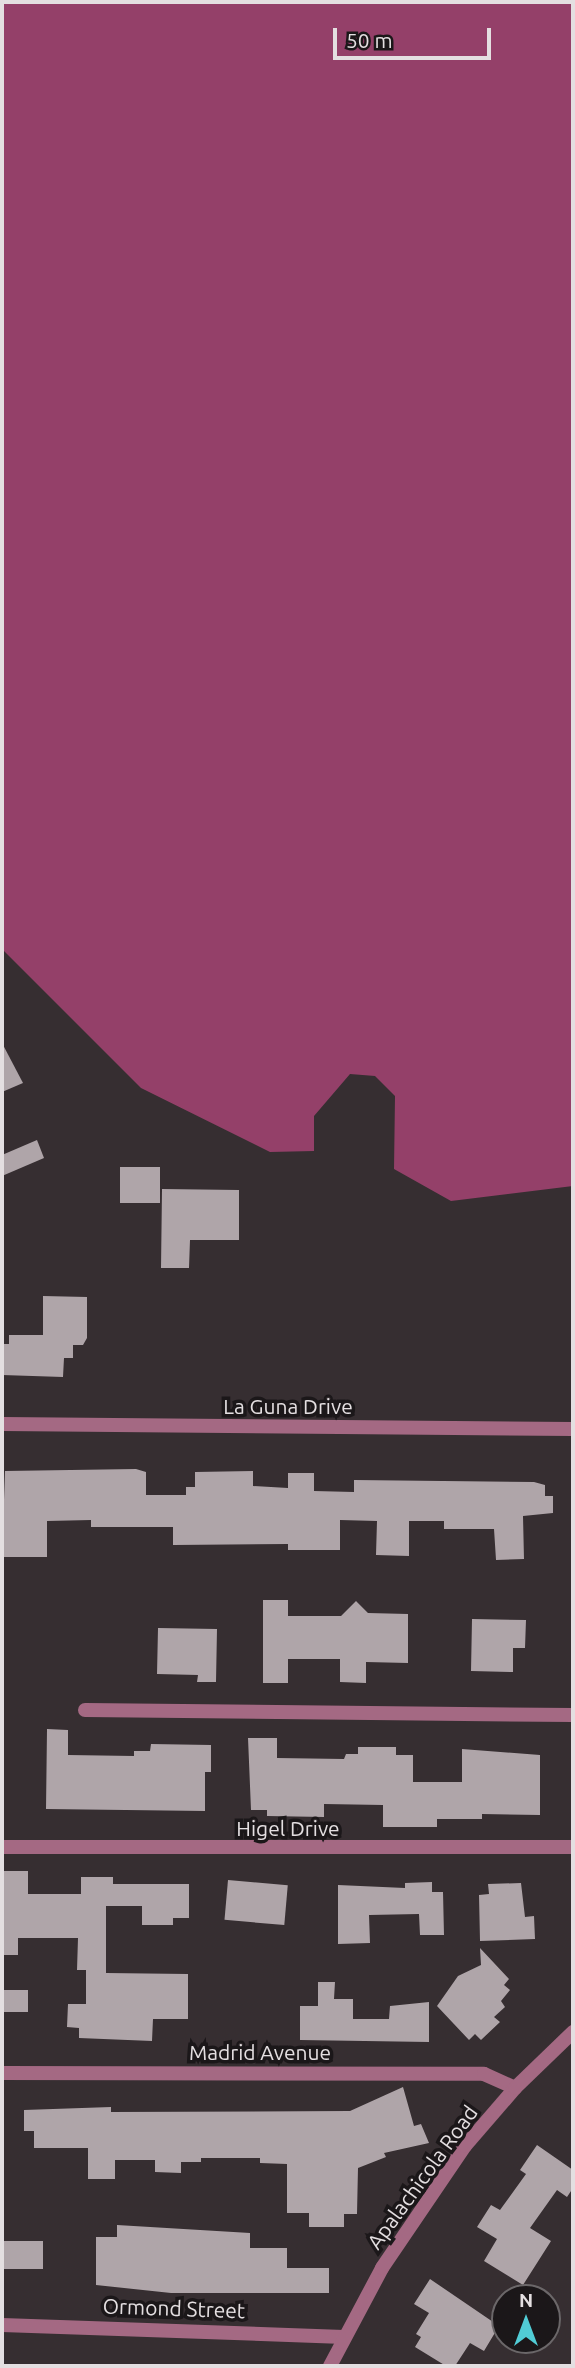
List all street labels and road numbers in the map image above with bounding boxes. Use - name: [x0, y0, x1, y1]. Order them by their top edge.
- street label: La Guna Drive: [223, 1393, 353, 1419]
- street label: Higel Drive: [236, 1815, 340, 1841]
- street label: Madrid Avenue: [189, 2039, 331, 2065]
- street label: Apalachicola Road: [361, 2100, 483, 2254]
- street label: Ormond Street: [102, 2293, 246, 2323]

